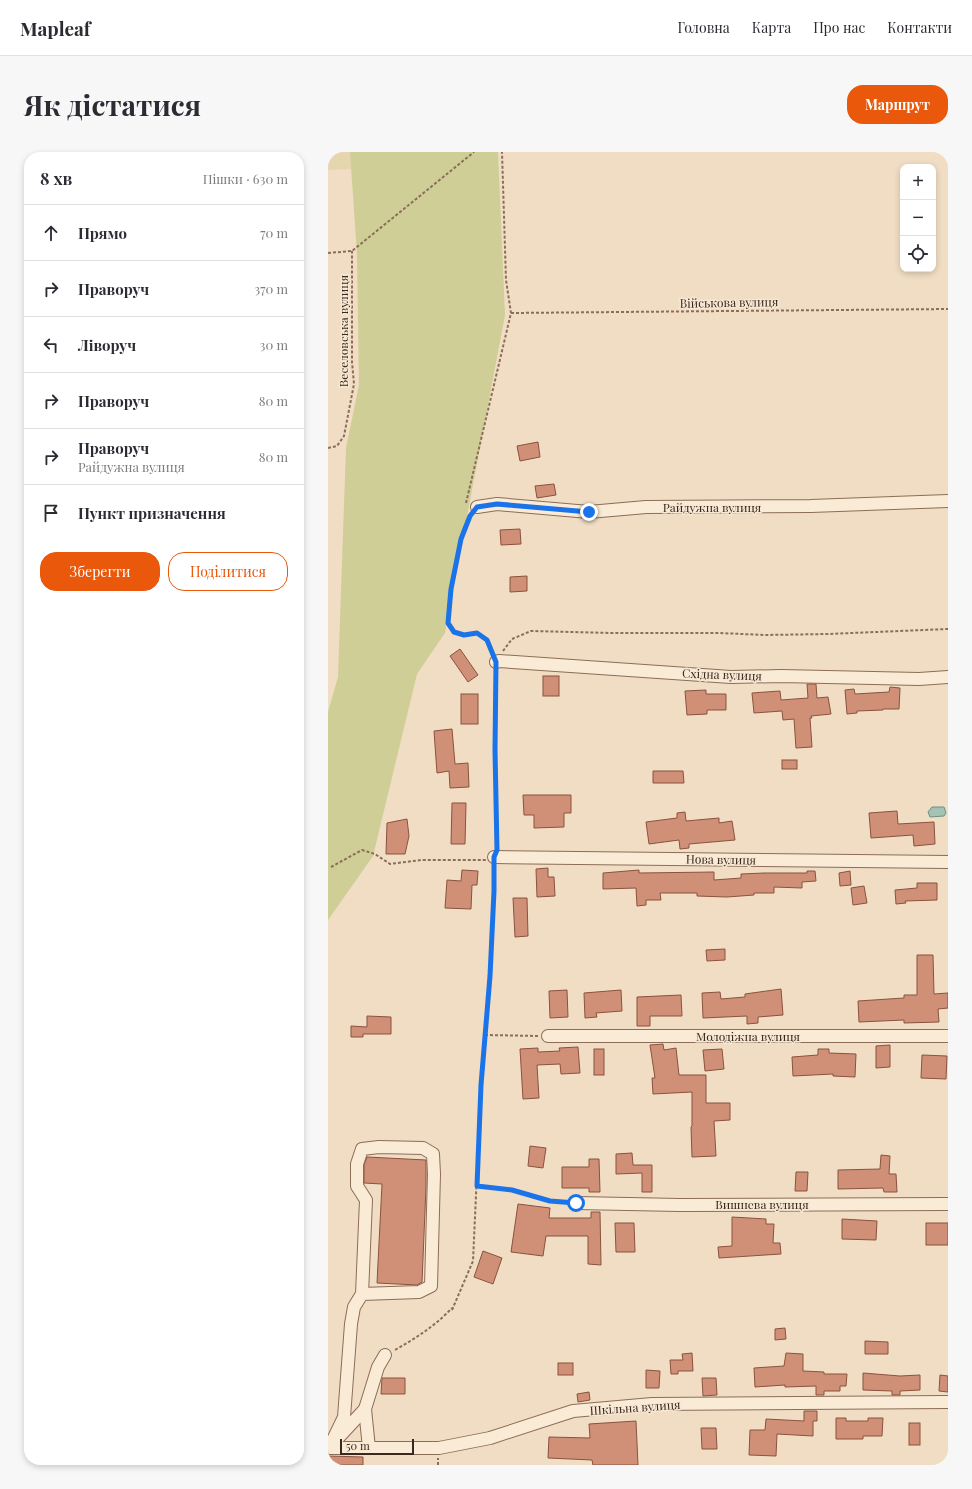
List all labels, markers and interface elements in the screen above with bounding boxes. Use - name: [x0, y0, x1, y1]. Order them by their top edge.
- text: Mapleaf: [20, 15, 91, 41]
- text: Головна: [678, 18, 730, 37]
- text: Карта: [752, 18, 791, 37]
- text: Про нас: [813, 18, 865, 37]
- text: Контакти: [887, 18, 952, 37]
- button: Маршрут: [847, 85, 948, 124]
- text: Як дістатися: [24, 86, 201, 123]
- map controls: [900, 164, 936, 272]
- button: +: [900, 164, 936, 200]
- text: 8 хв: [40, 167, 72, 189]
- text: Пішки · 630 m: [203, 170, 288, 187]
- button: −: [900, 200, 936, 236]
- icon: ahead: [40, 222, 62, 244]
- text: Прямо: [78, 223, 127, 243]
- text: 70 m: [260, 224, 288, 241]
- button: locate: [900, 236, 936, 272]
- street label: Веселовська вулиця: [335, 274, 351, 387]
- icon: right: [40, 278, 62, 300]
- text: Праворуч: [78, 279, 149, 299]
- text: 370 m: [254, 280, 288, 297]
- street label: Військова вулиця: [680, 293, 779, 311]
- icon: left: [40, 334, 62, 356]
- text: Ліворуч: [78, 335, 136, 355]
- text: 30 m: [260, 336, 288, 353]
- icon: right: [40, 390, 62, 412]
- text: Праворуч: [78, 391, 149, 411]
- text: 80 m: [259, 392, 288, 409]
- text: Праворуч: [78, 438, 149, 458]
- icon: right: [40, 446, 62, 468]
- text: 80 m: [259, 448, 288, 465]
- text: Райдужна вулиця: [78, 458, 185, 475]
- street label: Райдужна вулиця: [663, 499, 762, 515]
- icon: arrive: [40, 502, 62, 524]
- text: Пункт призначення: [78, 503, 226, 523]
- route end: [580, 503, 598, 521]
- button: Зберегти: [40, 552, 160, 591]
- button: Поділитися: [168, 552, 288, 591]
- street label: Східна вулиця: [682, 665, 763, 683]
- street label: Нова вулиця: [686, 850, 757, 868]
- street label: Молодіжна вулиця: [696, 1028, 801, 1044]
- route start: [567, 1194, 585, 1212]
- street label: Вишнева вулиця: [715, 1196, 809, 1212]
- street label: Шкільна вулиця: [589, 1396, 682, 1418]
- scale bar: [340, 1437, 414, 1456]
- text: 50 m: [346, 1438, 370, 1453]

